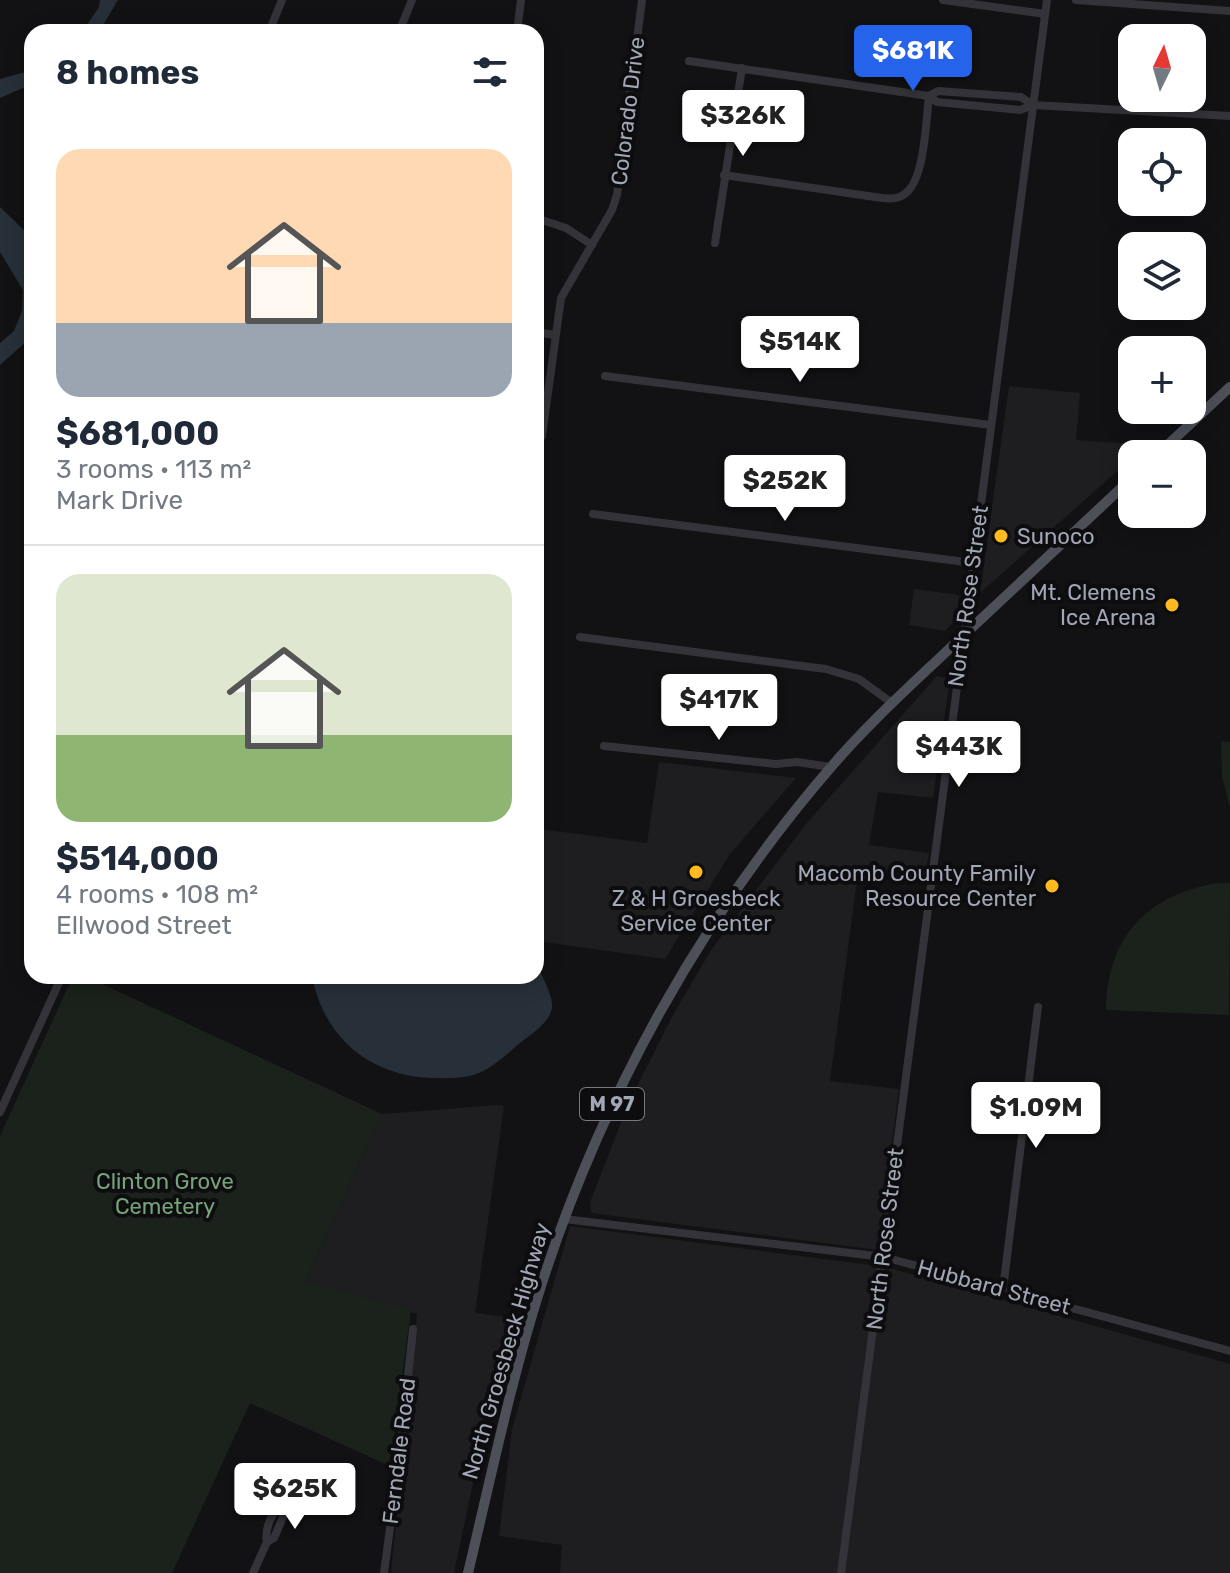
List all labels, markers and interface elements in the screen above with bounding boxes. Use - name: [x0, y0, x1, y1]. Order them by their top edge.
- north arrow: [1118, 24, 1206, 112]
- map controls: [1118, 24, 1206, 528]
- pin: $681K: [857, 25, 969, 93]
- street label: Colorado Drive: [605, 35, 651, 187]
- text: $681K: [872, 35, 954, 66]
- icon: filters: [468, 50, 512, 94]
- text: 8 homes: [56, 52, 199, 93]
- pin: $326K: [687, 90, 799, 158]
- text: $326K: [700, 100, 786, 131]
- button: locate: [1118, 128, 1206, 216]
- icon: home: [212, 201, 356, 345]
- button: layers: [1118, 232, 1206, 320]
- pin: $514K: [744, 316, 856, 384]
- text: $514K: [759, 326, 841, 357]
- button: +: [1118, 336, 1206, 424]
- text: $681,000: [56, 413, 219, 454]
- button: −: [1118, 440, 1206, 528]
- text: 3 rooms · 113 m²: [56, 454, 251, 485]
- pin: $252K: [729, 455, 841, 523]
- text: $252K: [742, 465, 828, 496]
- text: Mark Drive: [56, 485, 183, 516]
- street label: North Rose Street: [942, 503, 994, 689]
- place label: Sunoco: [1017, 523, 1095, 550]
- marker: Sunoco: [992, 527, 1010, 545]
- place label: Mt. Clemens Ice Arena: [1030, 579, 1156, 631]
- marker: Mt. Clemens Ice Arena: [1163, 596, 1181, 614]
- icon: home: [212, 626, 356, 770]
- pin: $417K: [663, 674, 775, 742]
- text: $417K: [679, 684, 759, 715]
- pin: $443K: [903, 721, 1015, 789]
- text: $443K: [915, 731, 1003, 762]
- text: $514,000: [56, 838, 219, 879]
- place label: Macomb County Family Resource Center: [798, 860, 1037, 912]
- marker: Z & H Groesbeck Service Center: [687, 863, 705, 881]
- marker: Macomb County Family Resource Center: [1043, 877, 1061, 895]
- text: 4 rooms · 108 m²: [56, 879, 258, 910]
- place label: Z & H Groesbeck Service Center: [612, 885, 781, 937]
- text: Ellwood Street: [56, 910, 232, 941]
- pin: $1.09M: [971, 1082, 1101, 1150]
- road number: M 97: [580, 1088, 644, 1120]
- text: $1.09M: [989, 1092, 1083, 1123]
- street label: North Rose Street: [860, 1146, 910, 1332]
- park label: Clinton Grove Cemetery: [96, 1168, 234, 1220]
- street label: North Groesbeck Highway: [456, 1220, 556, 1482]
- street label: Hubbard Street: [914, 1254, 1074, 1321]
- street label: Ferndale Road: [377, 1376, 421, 1526]
- pin: $625K: [239, 1463, 351, 1531]
- text: $625K: [252, 1473, 338, 1504]

